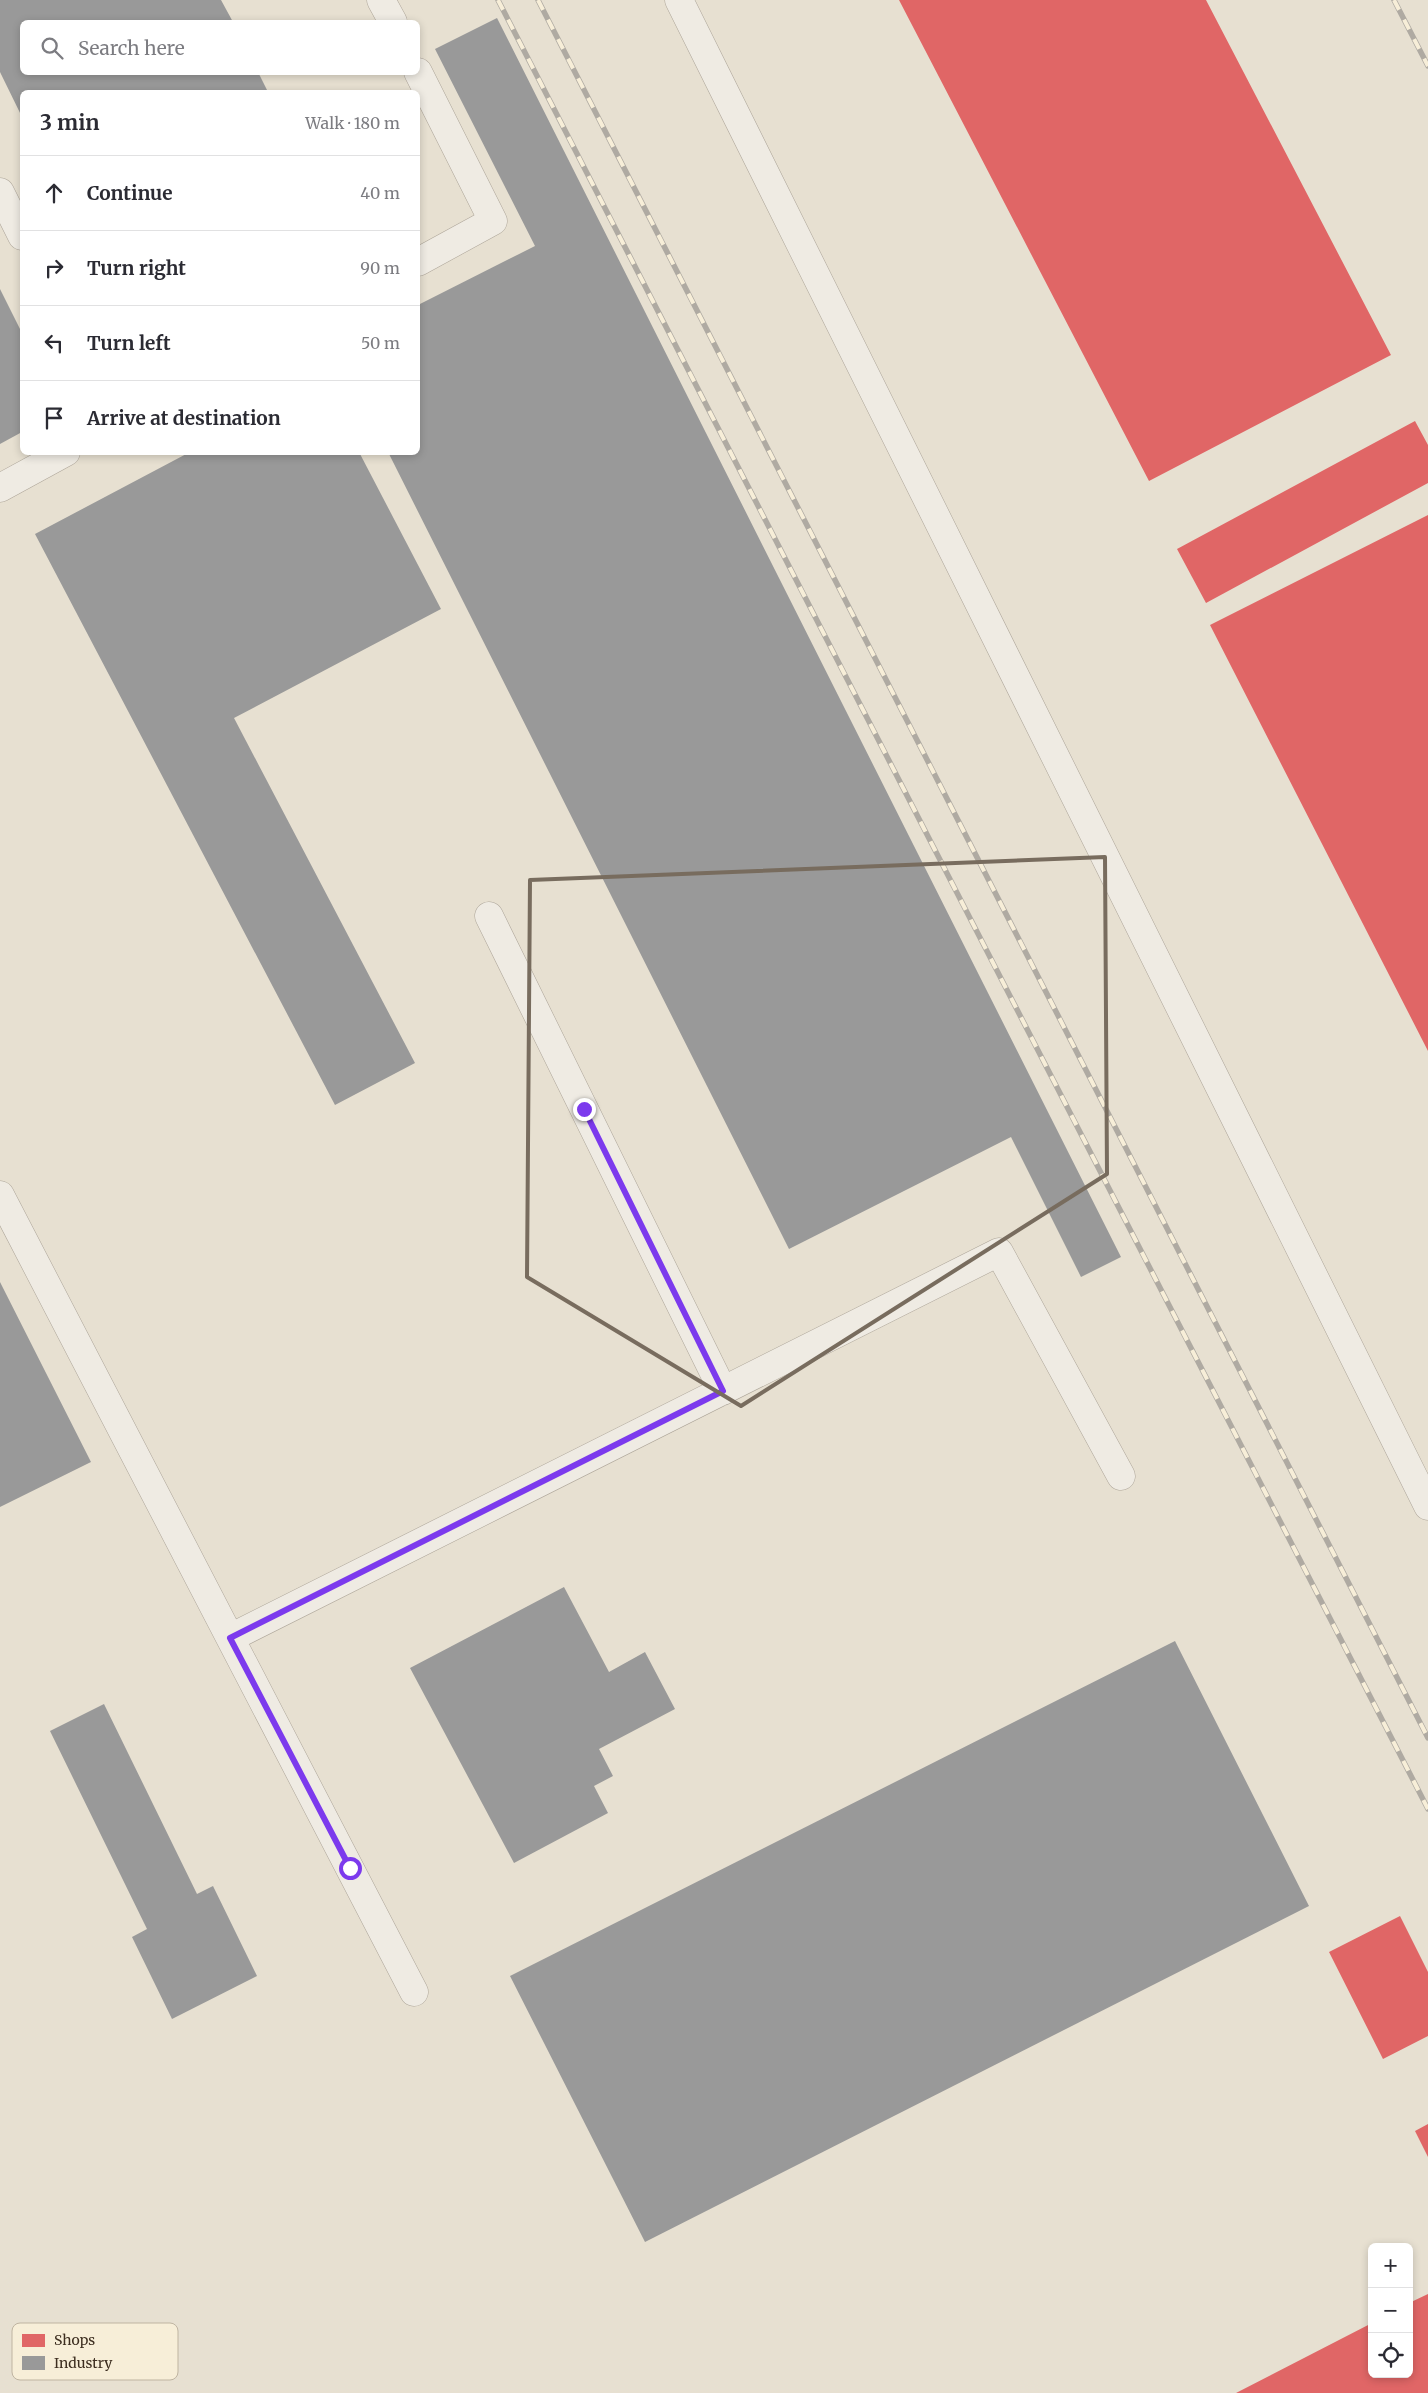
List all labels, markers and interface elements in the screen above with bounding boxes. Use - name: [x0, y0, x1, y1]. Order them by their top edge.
- search box: [20, 20, 420, 75]
- icon: search: [38, 34, 66, 62]
- text: Search here: [78, 36, 185, 60]
- text: 3 min: [40, 109, 99, 136]
- text: Walk · 180 m: [305, 113, 400, 133]
- icon: ahead: [40, 179, 68, 207]
- text: Continue: [87, 181, 173, 205]
- text: 40 m: [360, 183, 400, 203]
- icon: right: [40, 254, 68, 282]
- text: Turn right: [87, 256, 186, 280]
- text: 90 m: [360, 258, 400, 278]
- icon: left: [40, 329, 68, 357]
- text: Turn left: [87, 331, 171, 355]
- text: 50 m: [361, 333, 400, 353]
- icon: arrive: [40, 404, 68, 432]
- text: Arrive at destination: [87, 406, 281, 430]
- route end: [573, 1098, 596, 1121]
- route start: [339, 1857, 362, 1880]
- map controls: [1368, 2243, 1413, 2378]
- button: +: [1368, 2243, 1413, 2288]
- button: −: [1368, 2288, 1413, 2333]
- legend: [12, 2323, 178, 2380]
- text: Shops: [54, 2331, 95, 2349]
- button: locate: [1368, 2333, 1413, 2378]
- text: Industry: [54, 2354, 113, 2372]

